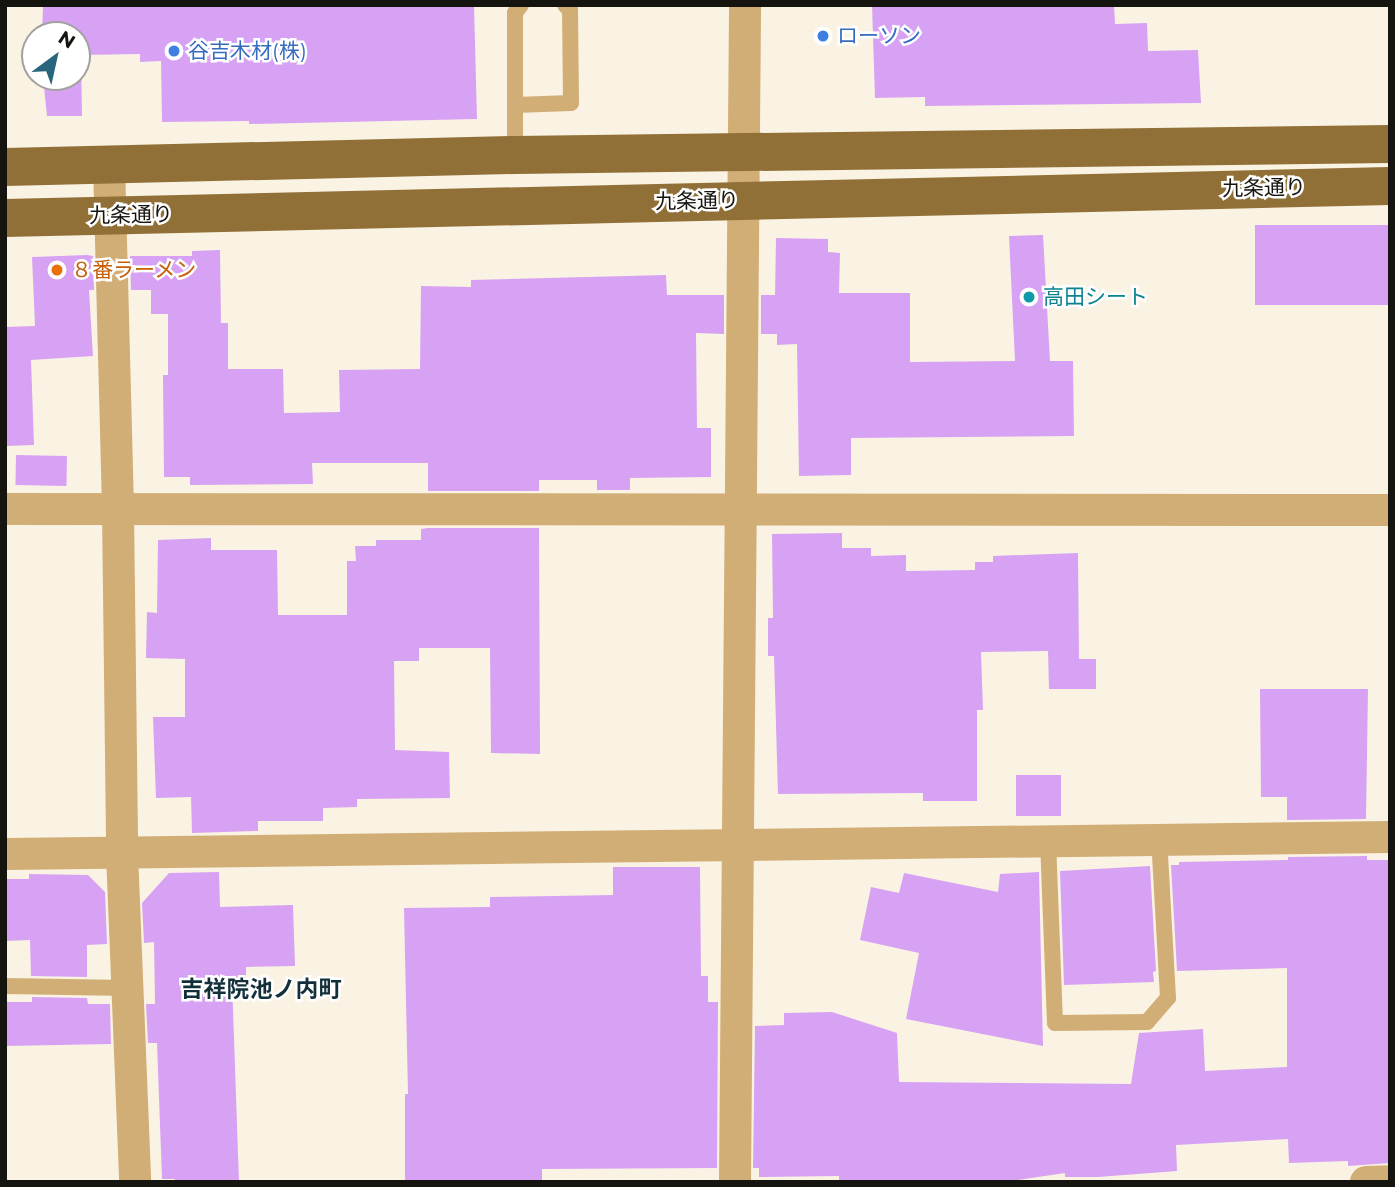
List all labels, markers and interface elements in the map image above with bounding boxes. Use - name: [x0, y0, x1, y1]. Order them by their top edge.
- north arrow: [21, 21, 91, 91]
- place label: ローソン: [837, 23, 921, 49]
- text: N: [54, 26, 79, 53]
- marker: ローソン: [815, 28, 831, 44]
- place label: 谷吉木材(株): [188, 38, 307, 64]
- marker: 谷吉木材(株): [166, 43, 182, 59]
- street label: 九条通り: [1222, 175, 1306, 201]
- street label: 九条通り: [655, 188, 739, 214]
- street label: 九条通り: [89, 202, 173, 228]
- place label: ８番ラーメン: [71, 257, 197, 283]
- marker: ８番ラーメン: [49, 262, 65, 278]
- place label: 高田シート: [1043, 284, 1148, 310]
- marker: 高田シート: [1021, 289, 1037, 305]
- district label: 吉祥院池ノ内町: [181, 975, 341, 1003]

